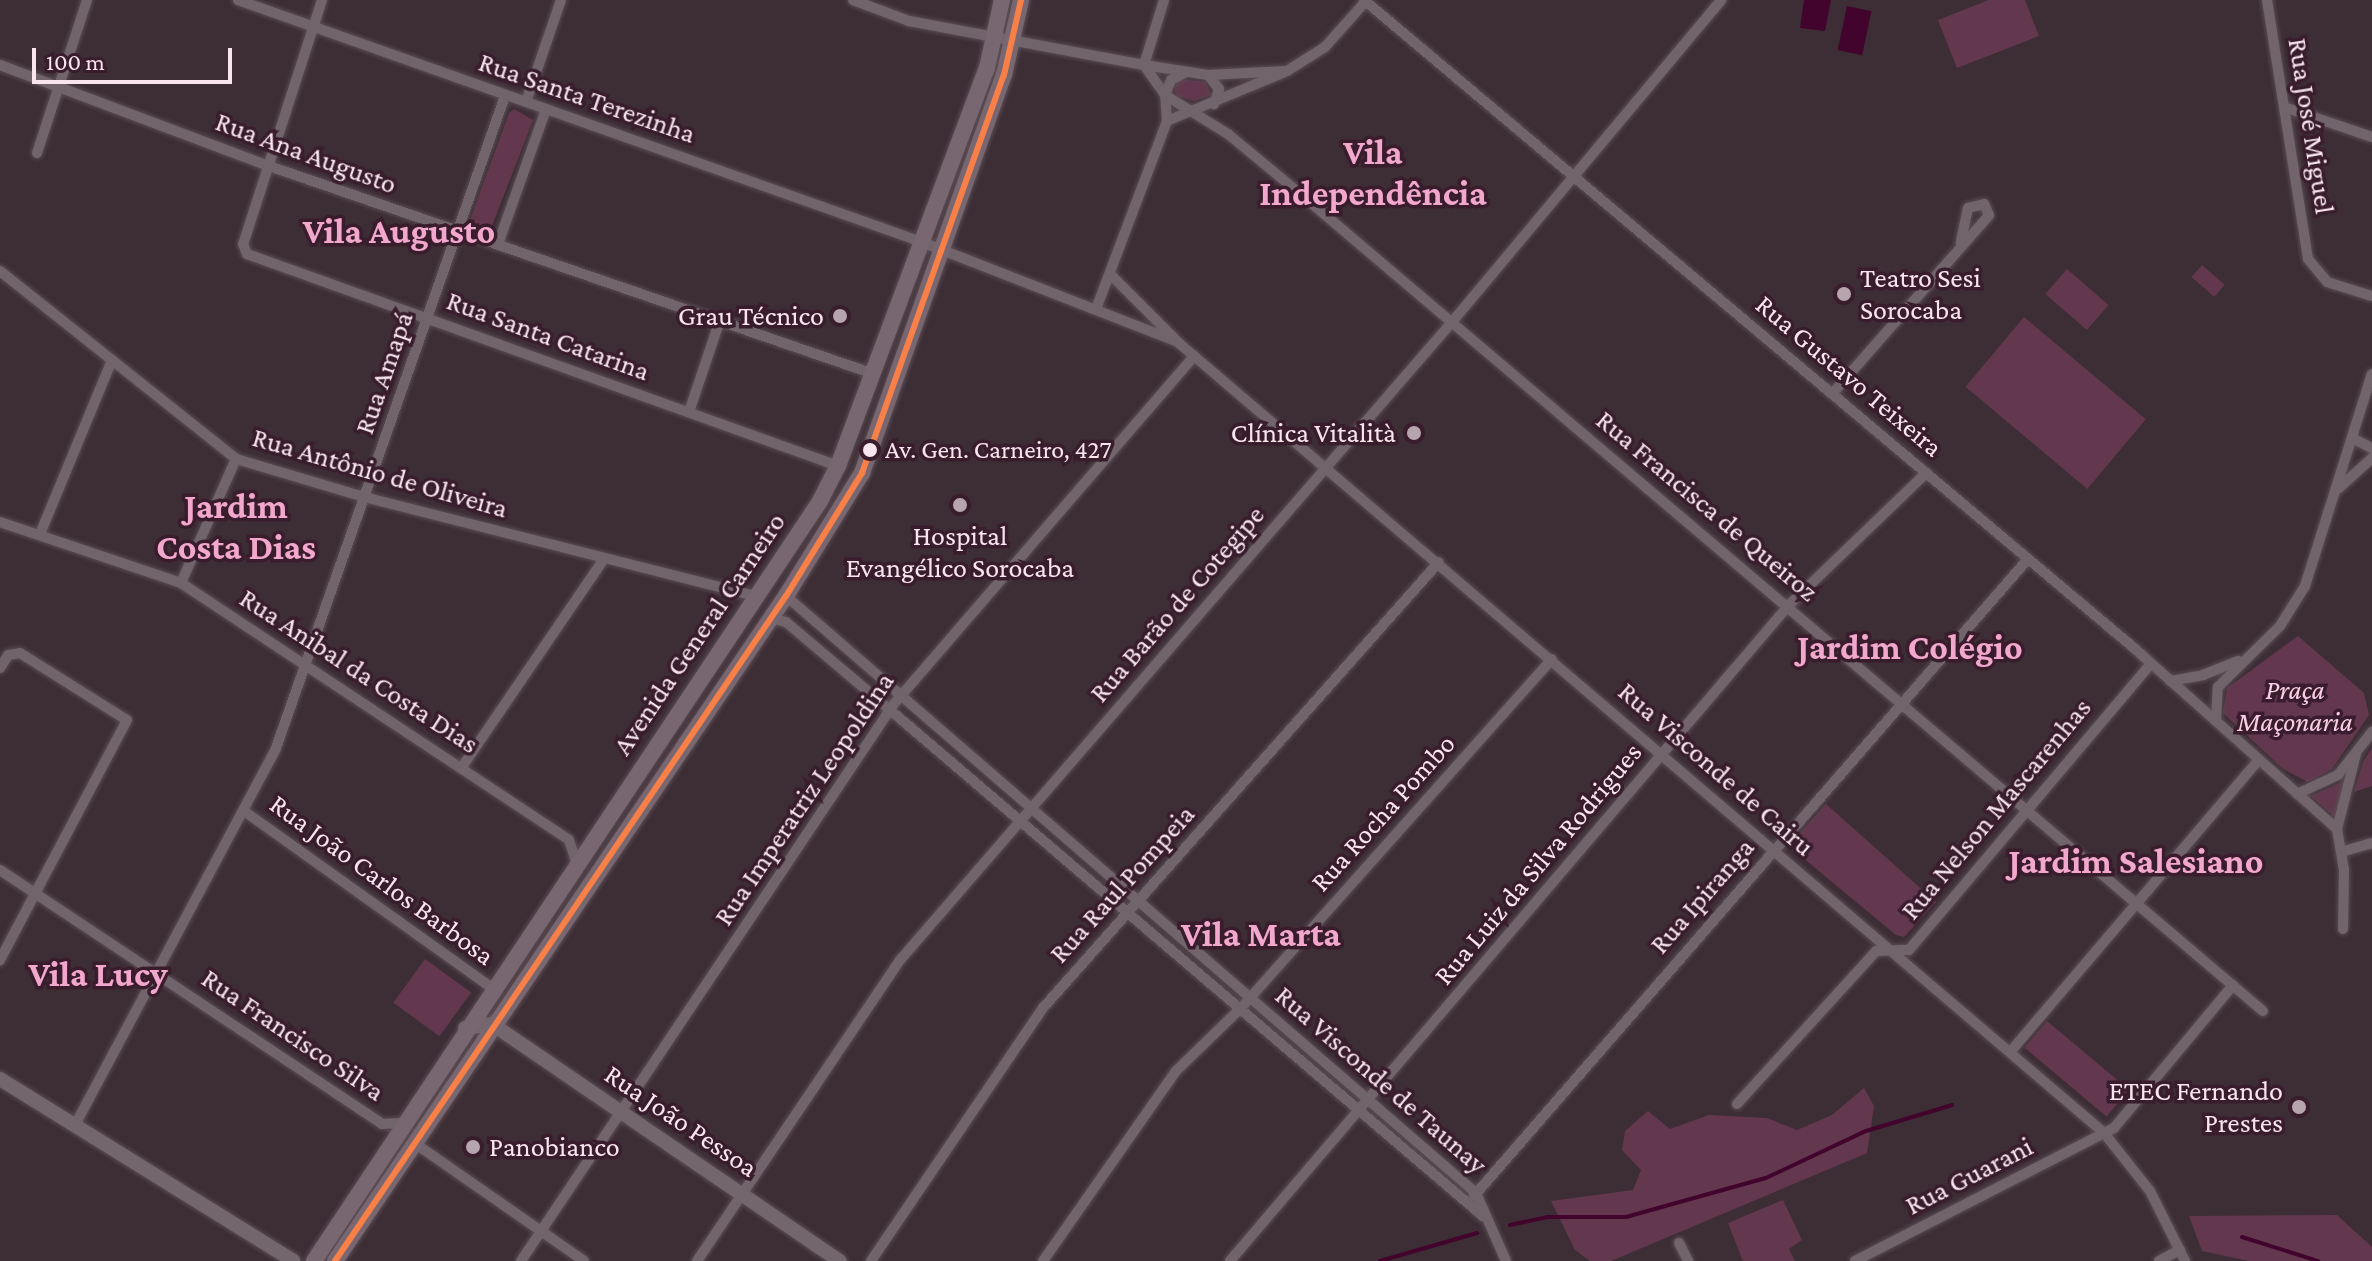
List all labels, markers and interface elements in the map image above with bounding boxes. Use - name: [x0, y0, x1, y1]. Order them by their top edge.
- scale bar: [36, 32, 236, 82]
- street label: Rua José Miguel: [2281, 36, 2341, 216]
- street label: Rua Santa Terezinha: [474, 45, 700, 151]
- text: 100 m: [46, 48, 105, 75]
- street label: Rua Ana Augusto: [211, 105, 401, 201]
- district label: Vila Independência: [1259, 130, 1487, 215]
- district label: Vila Augusto: [303, 210, 495, 254]
- place label: Teatro Sesi Sorocaba: [1860, 261, 1981, 327]
- street label: Rua Santa Catarina: [442, 284, 654, 388]
- marker: Teatro Sesi Sorocaba: [1835, 285, 1853, 303]
- street label: Rua Gustavo Teixeira: [1749, 288, 1949, 464]
- place label: Grau Técnico: [678, 299, 824, 333]
- street label: Rua Amapá: [347, 307, 421, 439]
- marker: Grau Técnico: [831, 307, 849, 325]
- street label: Rua Francisca de Queiroz: [1589, 403, 1825, 609]
- place label: Clínica Vitalità: [1231, 416, 1396, 450]
- street label: Rua Antônio de Oliveira: [248, 420, 512, 526]
- marker: Clínica Vitalità: [1403, 422, 1425, 444]
- place label: Av. Gen. Carneiro, 427: [885, 434, 1112, 466]
- marker: Av. Gen. Carneiro, 427: [862, 442, 878, 458]
- district label: Jardim Costa Dias: [156, 484, 316, 569]
- marker: Hospital Evangélico Sorocaba: [949, 494, 971, 516]
- street label: Rua Barão de Cotegipe: [1082, 499, 1272, 709]
- street label: Avenida General Carneiro: [605, 506, 793, 762]
- place label: Hospital Evangélico Sorocaba: [846, 519, 1074, 585]
- street label: Rua Anibal da Costa Dias: [233, 581, 485, 761]
- district label: Jardim Colégio: [1797, 626, 2023, 670]
- street label: Rua Imperatriz Leopoldina: [707, 666, 901, 932]
- park label: Praça Maçonaria: [2237, 673, 2353, 739]
- street label: Rua Visconde de Cairu: [1611, 675, 1821, 863]
- street label: Rua Nelson Mascarenhas: [1894, 691, 2098, 927]
- street label: Rua Rocha Pombo: [1304, 727, 1462, 899]
- street label: Rua Luiz da Silva Rodrigues: [1427, 736, 1649, 992]
- street label: Rua João Carlos Barbosa: [263, 787, 501, 973]
- street label: Rua Raul Pompeia: [1042, 798, 1202, 970]
- street label: Rua Ipiranga: [1643, 831, 1761, 961]
- district label: Jardim Salesiano: [2008, 840, 2264, 884]
- district label: Vila Marta: [1181, 913, 1341, 957]
- district label: Vila Lucy: [28, 953, 168, 997]
- street label: Rua Francisco Silva: [195, 961, 391, 1109]
- street label: Rua Visconde de Taunay: [1268, 979, 1494, 1181]
- street label: Rua João Pessoa: [598, 1058, 764, 1184]
- place label: ETEC Fernando Prestes: [2109, 1074, 2283, 1140]
- marker: ETEC Fernando Prestes: [2290, 1098, 2308, 1116]
- place label: Panobianco: [489, 1130, 620, 1164]
- street label: Rua Guarani: [1900, 1130, 2038, 1222]
- marker: Panobianco: [464, 1138, 482, 1156]

